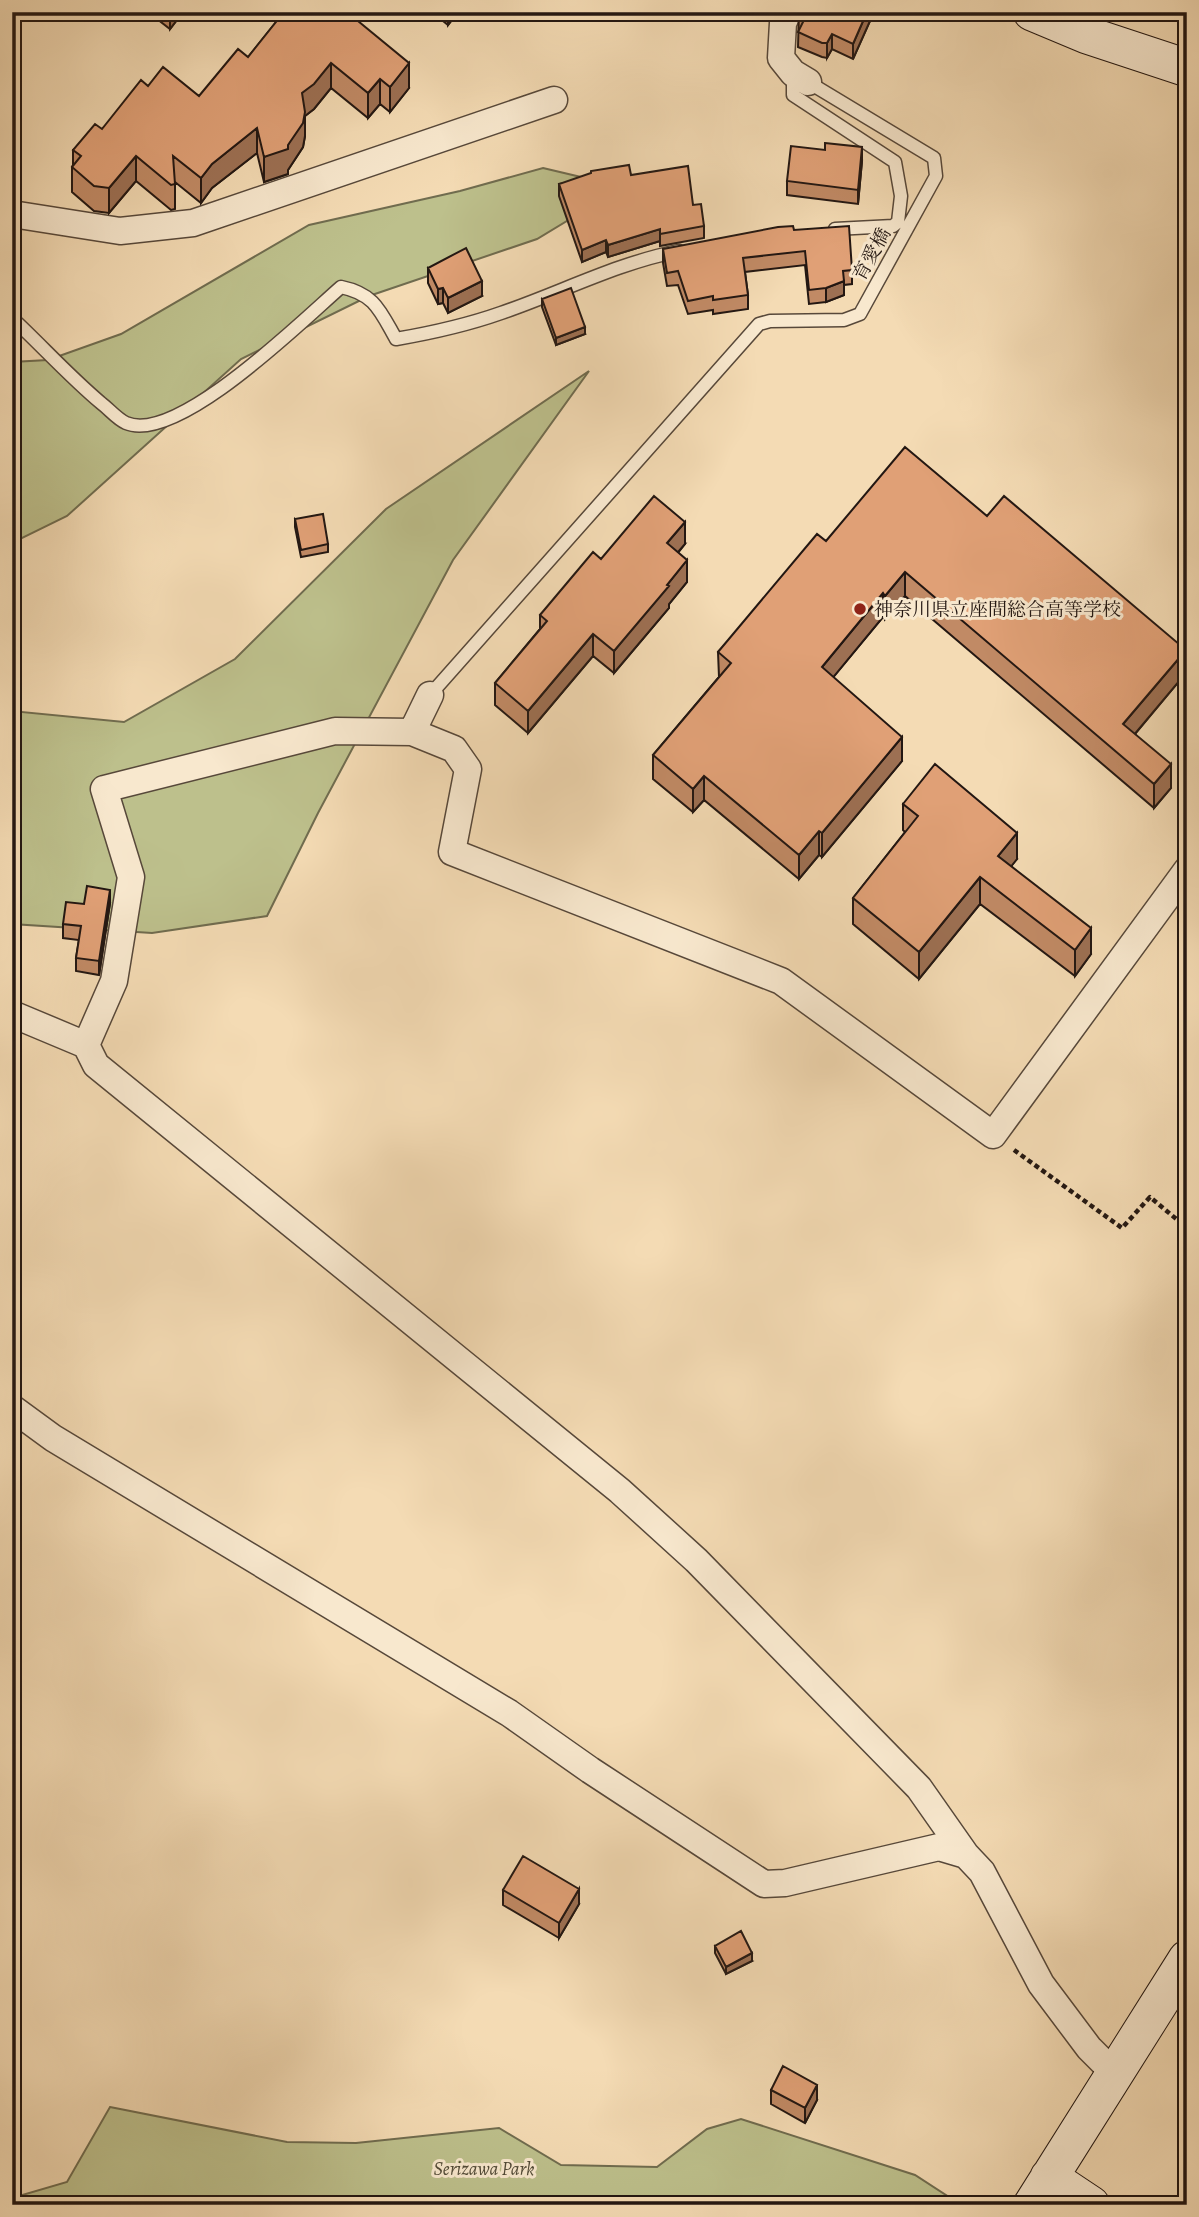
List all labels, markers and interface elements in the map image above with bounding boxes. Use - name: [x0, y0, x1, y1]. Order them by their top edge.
- street label: 育愛橋: [847, 223, 897, 286]
- place label: 神奈川県立座間総合高等学校: [874, 597, 1121, 623]
- marker: 神奈川県立座間総合高等学校: [852, 601, 868, 617]
- park label: Serizawa Park: [434, 2156, 534, 2182]

